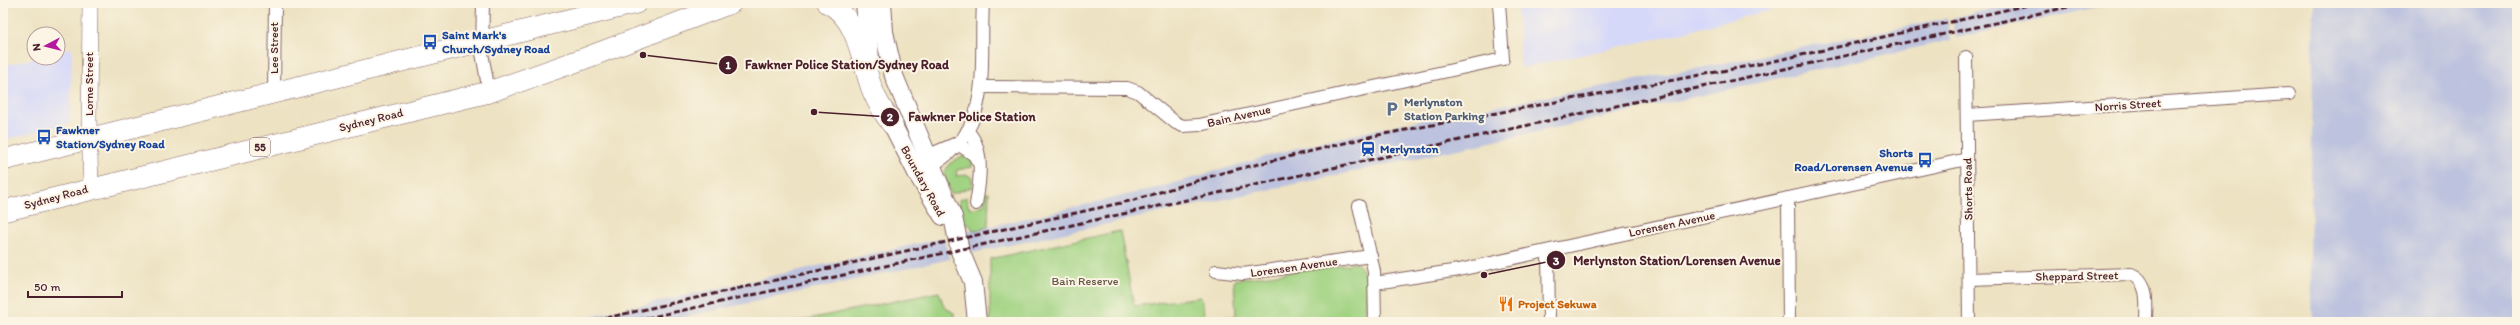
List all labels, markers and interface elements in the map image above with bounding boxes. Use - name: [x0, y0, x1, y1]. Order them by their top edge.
- street label: Lee Street: [267, 22, 281, 74]
- north arrow: [26, 26, 66, 66]
- place label: Saint Mark's Church/Sydney Road: [442, 28, 551, 57]
- bus stop icon: Saint Mark's Church/Sydney Road: [421, 33, 439, 51]
- text: N: [30, 43, 43, 52]
- street label: Lorne Street: [82, 52, 96, 116]
- callout: Fawkner Police Station/Sydney Road: [718, 52, 957, 77]
- text: Fawkner Police Station/Sydney Road: [745, 57, 950, 73]
- text: 1: [725, 58, 731, 72]
- place label: Merlynston Station Parking: [1404, 95, 1485, 124]
- street label: Norris Street: [2094, 96, 2162, 114]
- parking icon: Merlynston Station Parking: [1383, 100, 1401, 118]
- street label: Bain Avenue: [1206, 102, 1272, 130]
- callout: Fawkner Police Station: [880, 104, 1044, 129]
- street label: Sydney Road: [337, 105, 405, 135]
- text: Fawkner Police Station: [908, 109, 1036, 124]
- text: 2: [887, 110, 894, 124]
- place label: Fawkner Station/Sydney Road: [56, 123, 165, 152]
- bus stop icon: Fawkner Station/Sydney Road: [35, 128, 53, 146]
- road number: 55: [250, 138, 270, 156]
- station icon: Merlynston: [1359, 140, 1377, 158]
- place label: Merlynston: [1380, 142, 1439, 157]
- street label: Boundary Road: [898, 143, 948, 219]
- place label: Shorts Road/Lorensen Avenue: [1794, 146, 1914, 174]
- bus stop icon: Shorts Road/Lorensen Avenue: [1916, 151, 1934, 169]
- street label: Shorts Road: [1960, 157, 1976, 220]
- street label: Sydney Road: [23, 182, 90, 212]
- street label: Lorensen Avenue: [1628, 208, 1717, 240]
- callout: Merlynston Station/Lorensen Avenue: [1546, 248, 1789, 273]
- text: Merlynston Station/Lorensen Avenue: [1573, 253, 1781, 269]
- street label: Lorensen Avenue: [1250, 254, 1339, 280]
- text: 3: [1553, 254, 1560, 268]
- street label: Sheppard Street: [2035, 268, 2119, 284]
- scale bar: [28, 273, 122, 299]
- park label: Bain Reserve: [1052, 274, 1119, 288]
- text: 50 m: [34, 280, 60, 294]
- restaurant icon: Project Sekuwa: [1497, 295, 1515, 313]
- place label: Project Sekuwa: [1518, 297, 1597, 312]

